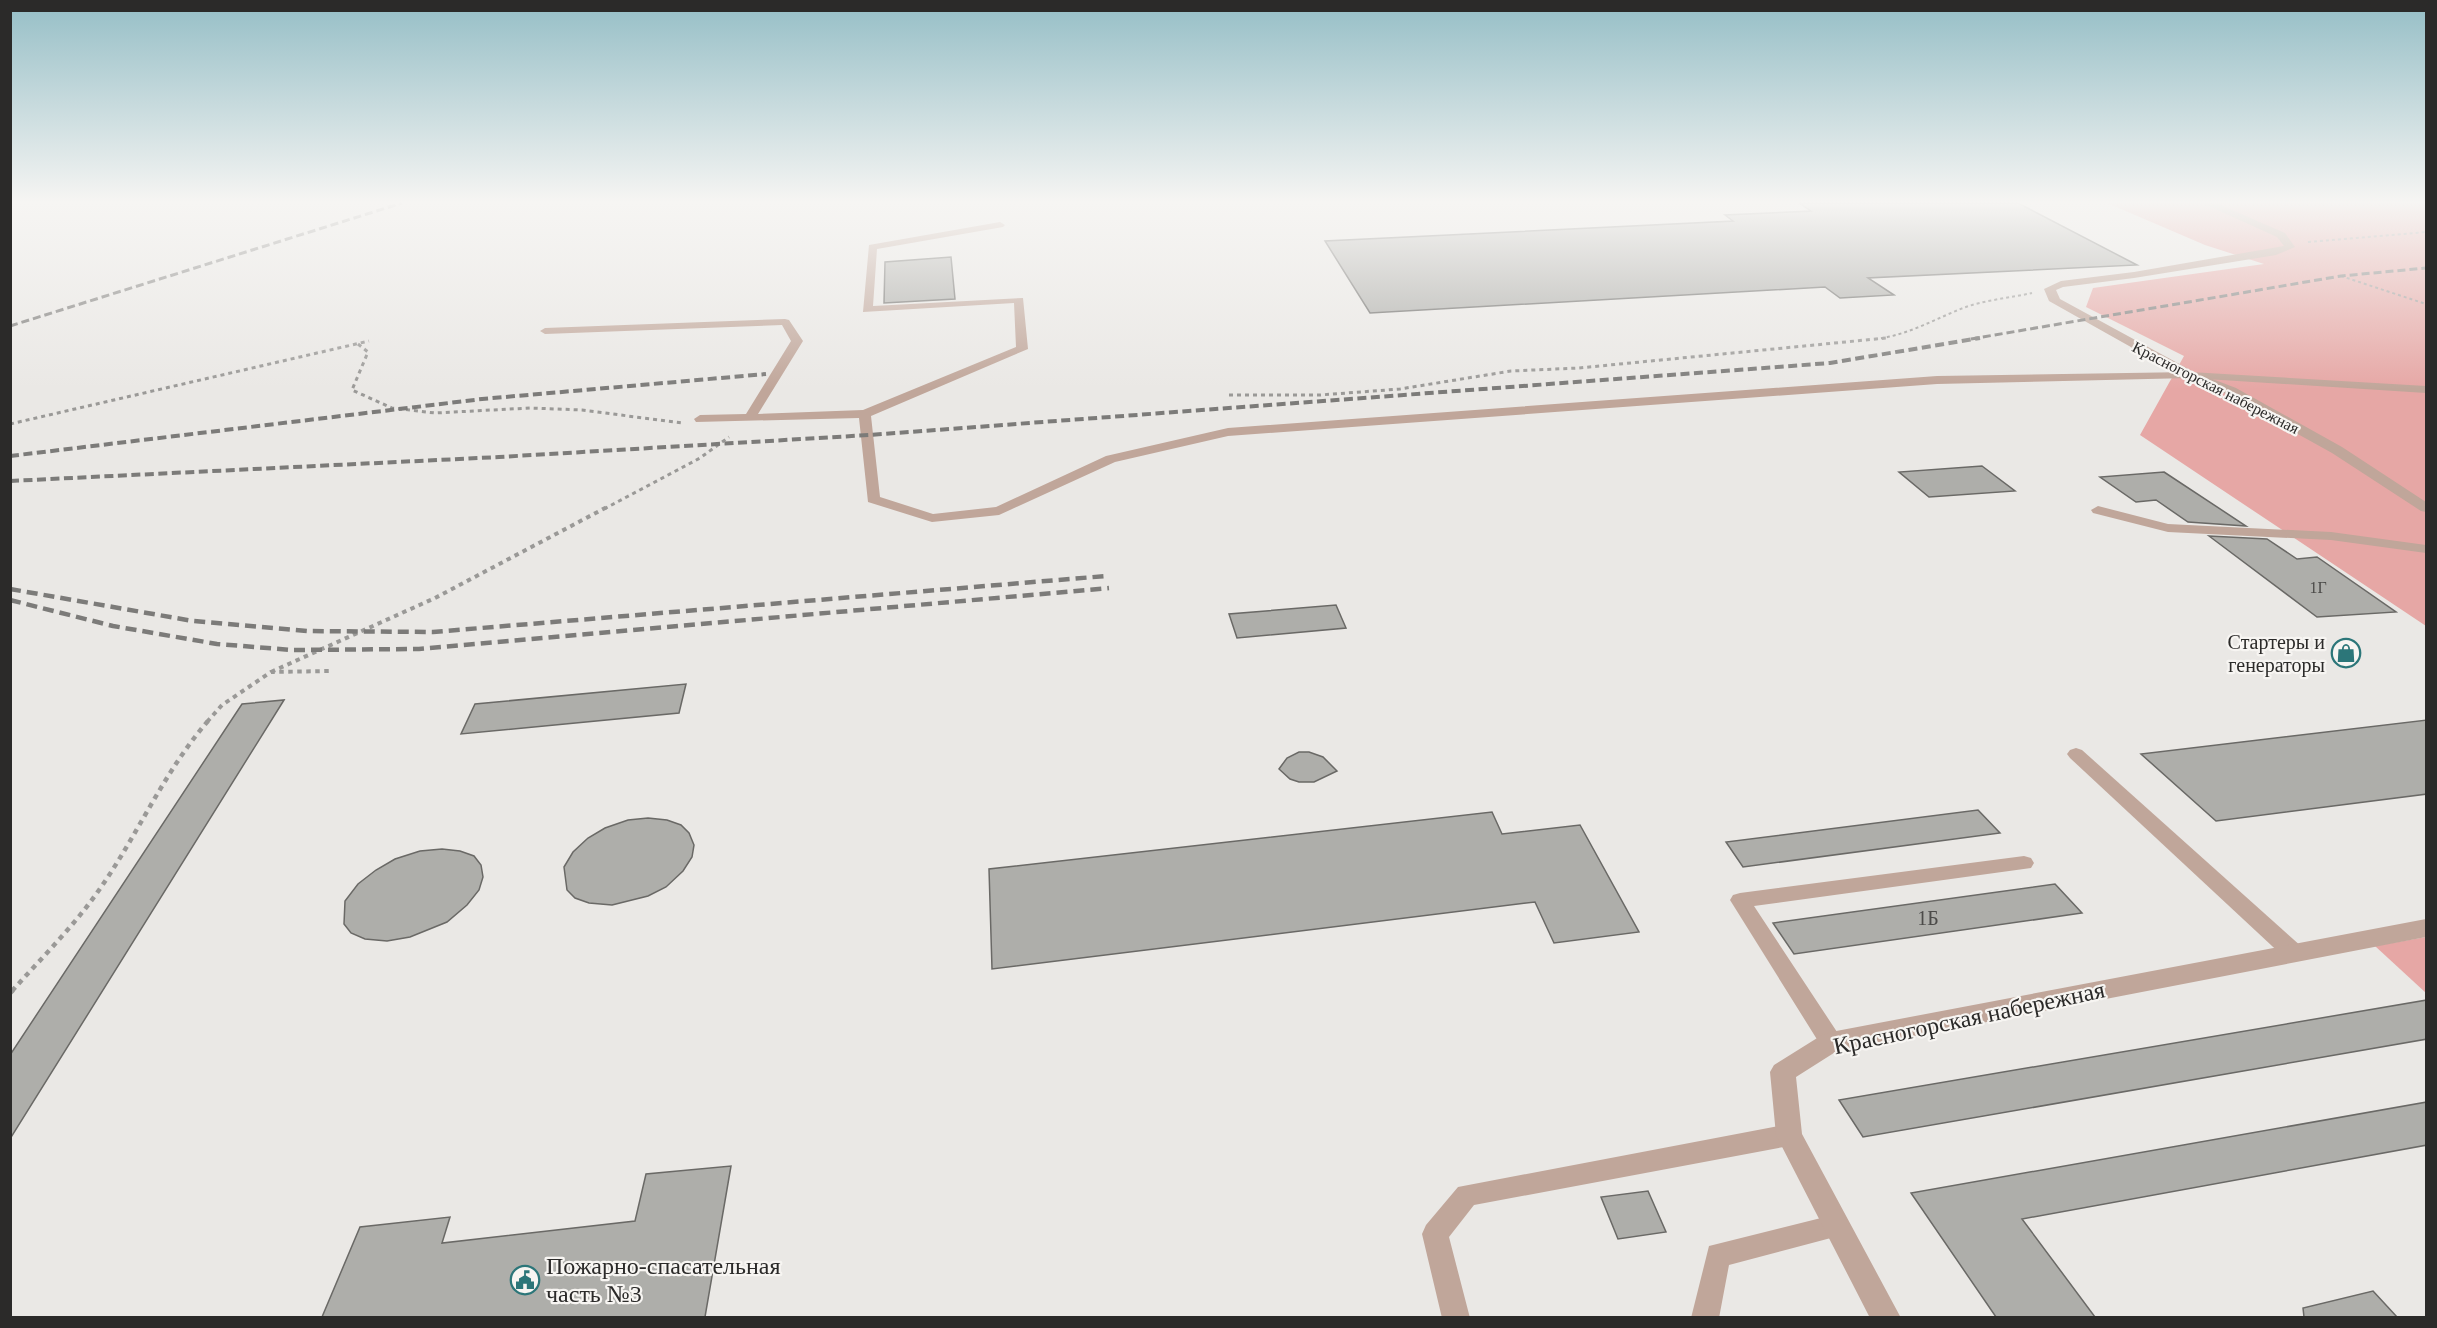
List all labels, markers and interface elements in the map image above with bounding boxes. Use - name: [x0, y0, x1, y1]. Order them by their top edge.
- street label: Краcногорская набережная: [2129, 338, 2302, 438]
- house number: 1Г: [2309, 579, 2327, 596]
- place label: Стартеры и генераторы: [2228, 631, 2325, 677]
- shop icon: Стартеры и генераторы: [2330, 637, 2362, 669]
- house number: 1Б: [1917, 907, 1939, 929]
- street label: Краcногорская набережная: [1831, 977, 2107, 1059]
- place label: Пожарно-спасательная часть №3: [546, 1253, 781, 1307]
- public building icon: Пожарно-спасательная часть №3: [509, 1264, 541, 1296]

